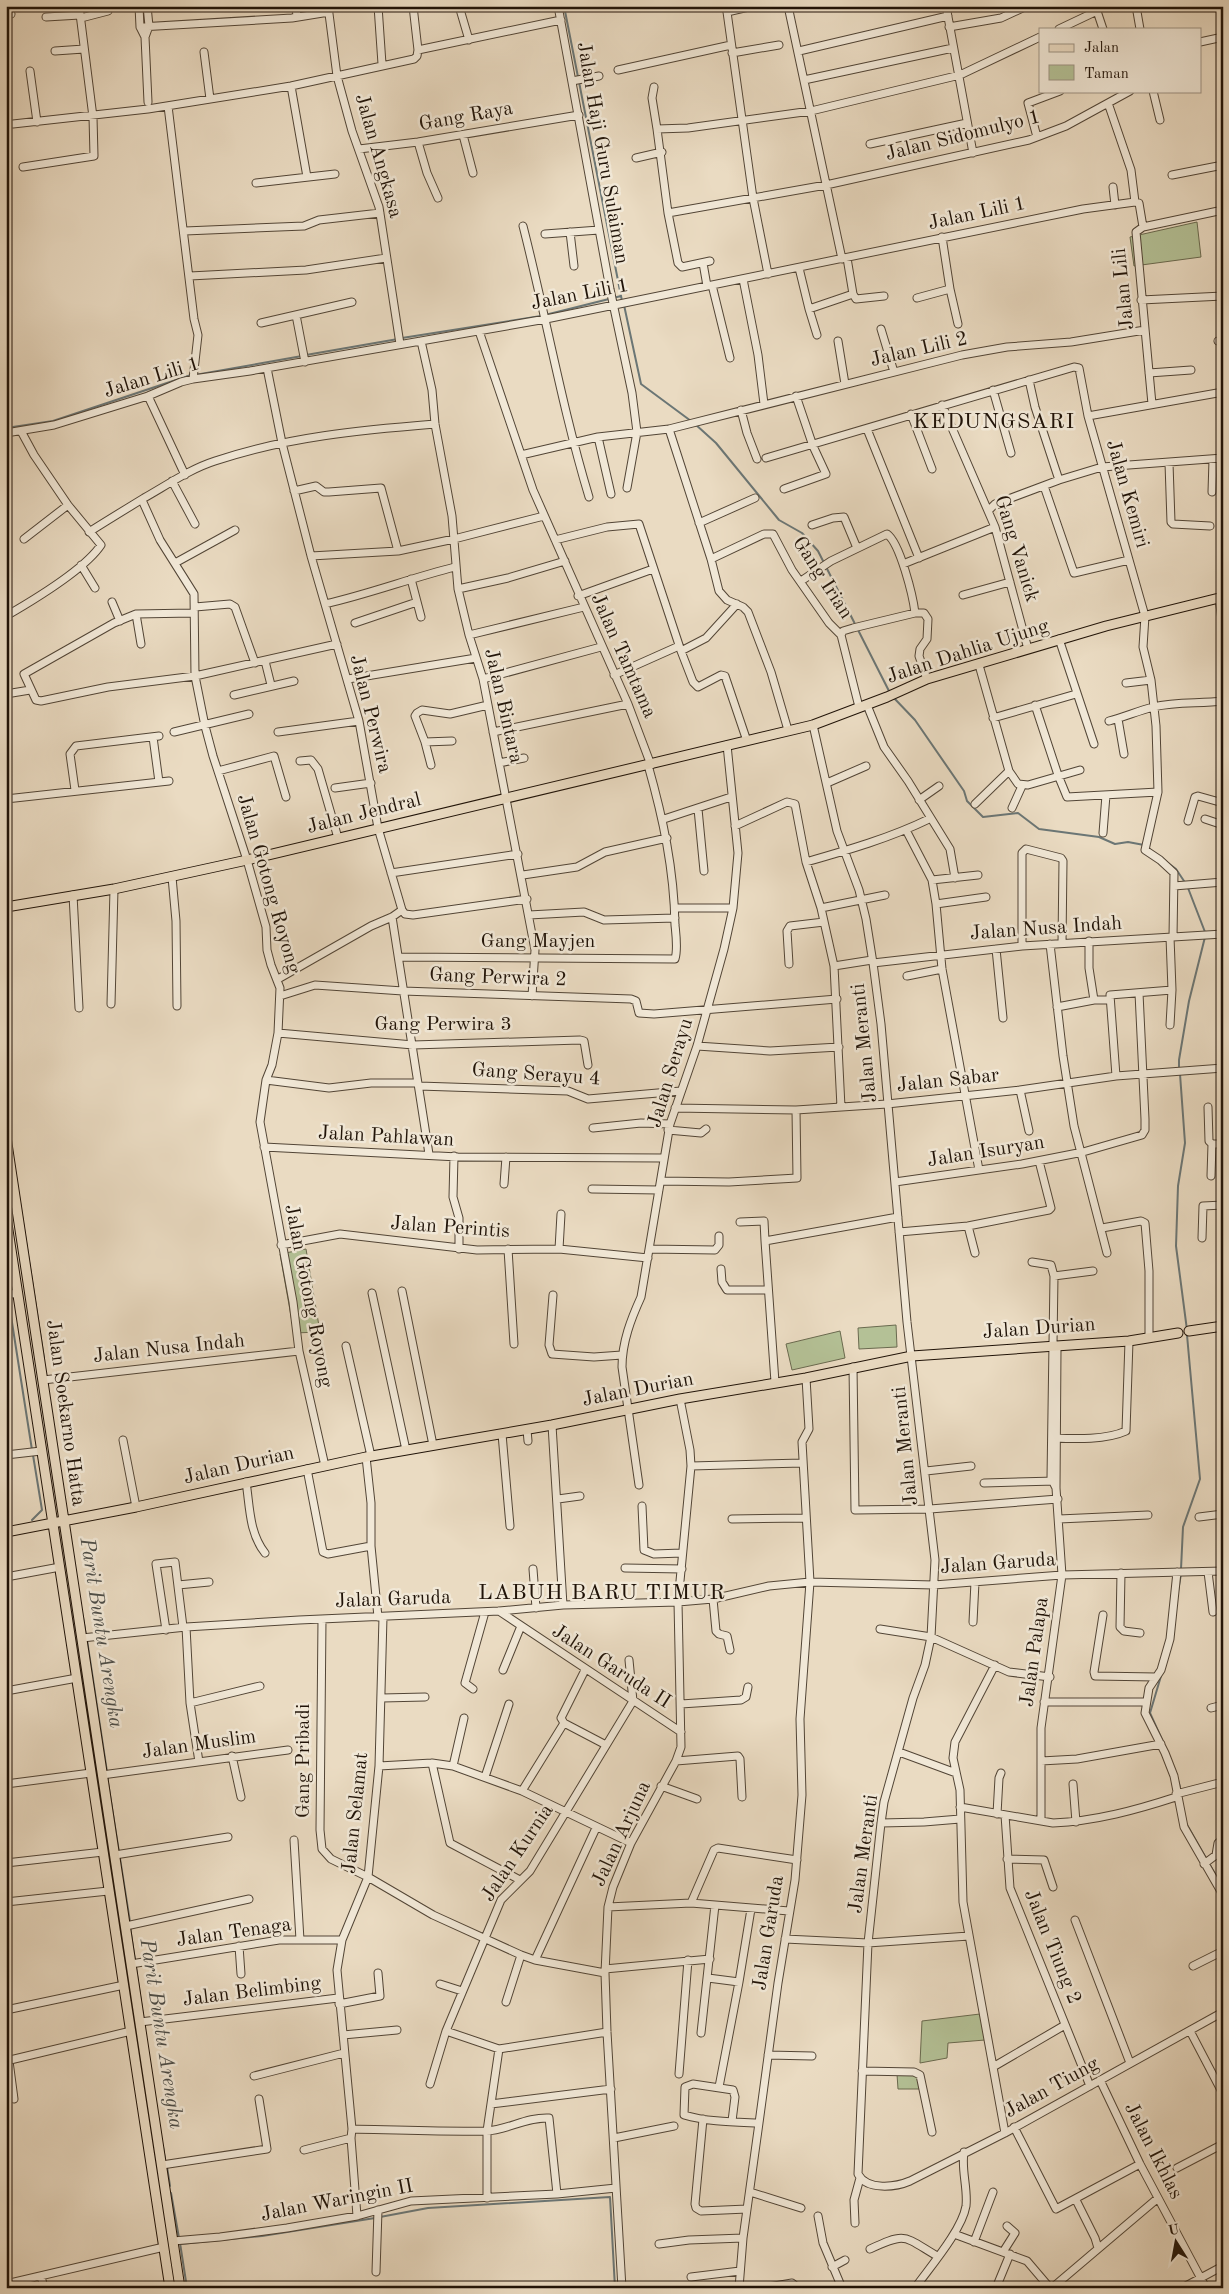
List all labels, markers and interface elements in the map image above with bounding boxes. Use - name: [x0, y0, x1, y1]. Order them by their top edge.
- legend: [1039, 28, 1202, 92]
- street label: Jalan Haji Guru Sulaiman: [573, 40, 631, 266]
- text: Jalan: [1084, 41, 1119, 56]
- text: Taman: [1084, 67, 1129, 82]
- street label: Jalan Angkasa: [351, 92, 405, 220]
- street label: Gang Raya: [417, 99, 515, 135]
- street label: Jalan Sidomulyo 1: [883, 107, 1043, 165]
- street label: Jalan Lili 1: [926, 194, 1028, 234]
- street label: Jalan Lili: [1110, 247, 1138, 331]
- street label: Jalan Lili 1: [529, 276, 631, 314]
- street label: Jalan Lili 2: [868, 329, 970, 371]
- street label: Jalan Lili 1: [102, 354, 202, 402]
- district label: KEDUNGSARI: [913, 411, 1075, 433]
- street label: Jalan Kemiri: [1102, 438, 1152, 550]
- street label: Gang Vanick: [990, 493, 1042, 605]
- street label: Gang Irian: [788, 533, 856, 623]
- street label: Jalan Tamtama: [587, 591, 659, 721]
- street label: Jalan Dahlia Ujung: [884, 616, 1052, 688]
- street label: Jalan Bintara: [480, 647, 526, 766]
- street label: Jalan Perwira: [346, 653, 394, 775]
- street label: Jalan Jendral: [305, 790, 423, 838]
- street label: Jalan Gotong Royong: [233, 792, 303, 976]
- street label: Jalan Nusa Indah: [969, 914, 1123, 944]
- street label: Gang Mayjen: [481, 932, 596, 952]
- street label: Gang Perwira 2: [429, 966, 567, 990]
- street label: Jalan Meranti: [849, 982, 881, 1104]
- street label: Gang Perwira 3: [374, 1015, 512, 1035]
- street label: Jalan Serayu: [645, 1016, 697, 1130]
- street label: Gang Serayu 4: [471, 1061, 601, 1089]
- street label: Jalan Sabar: [896, 1066, 1000, 1096]
- street label: Jalan Pahlawan: [317, 1123, 455, 1151]
- street label: Jalan Isuryan: [926, 1133, 1046, 1171]
- street label: Jalan Gotong Royong: [280, 1203, 336, 1389]
- street label: Jalan Perintis: [390, 1214, 510, 1242]
- street label: Jalan Durian: [982, 1315, 1096, 1343]
- street label: Jalan Soekarno Hatta: [42, 1318, 88, 1508]
- street label: Jalan Nusa Indah: [92, 1331, 246, 1367]
- street label: Jalan Durian: [581, 1369, 696, 1411]
- street label: Jalan Meranti: [890, 1385, 922, 1507]
- street label: Jalan Durian: [182, 1444, 296, 1488]
- water label: Parit Buntu Arengka: [75, 1535, 126, 1730]
- street label: Jalan Garuda: [940, 1550, 1057, 1578]
- district label: LABUH BARU TIMUR: [478, 1582, 726, 1604]
- street label: Jalan Garuda: [335, 1588, 451, 1612]
- street label: Jalan Palapa: [1017, 1596, 1053, 1708]
- street label: Jalan Garuda II: [548, 1621, 674, 1713]
- street label: Gang Pribadi: [294, 1704, 314, 1818]
- street label: Jalan Muslim: [141, 1727, 258, 1763]
- street label: Jalan Selamat: [340, 1751, 372, 1875]
- street label: Jalan Arjuna: [589, 1778, 655, 1890]
- street label: Jalan Meranti: [846, 1793, 882, 1915]
- street label: Jalan Kurnia: [478, 1801, 558, 1905]
- street label: Jalan Garuda: [750, 1874, 788, 1992]
- street label: Jalan Tiung 2: [1020, 1887, 1084, 2007]
- street label: Jalan Tenaga: [175, 1915, 293, 1951]
- water label: Parit Buntu Arengka: [135, 1936, 186, 2131]
- street label: Jalan Belimbing: [182, 1974, 323, 2010]
- street label: Jalan Tiung: [1002, 2054, 1103, 2122]
- street label: Jalan Ikhlas: [1120, 2099, 1186, 2203]
- street label: Jalan Waringin II: [259, 2176, 415, 2226]
- north arrow: [1152, 2216, 1202, 2266]
- text: U: [1167, 2222, 1181, 2238]

